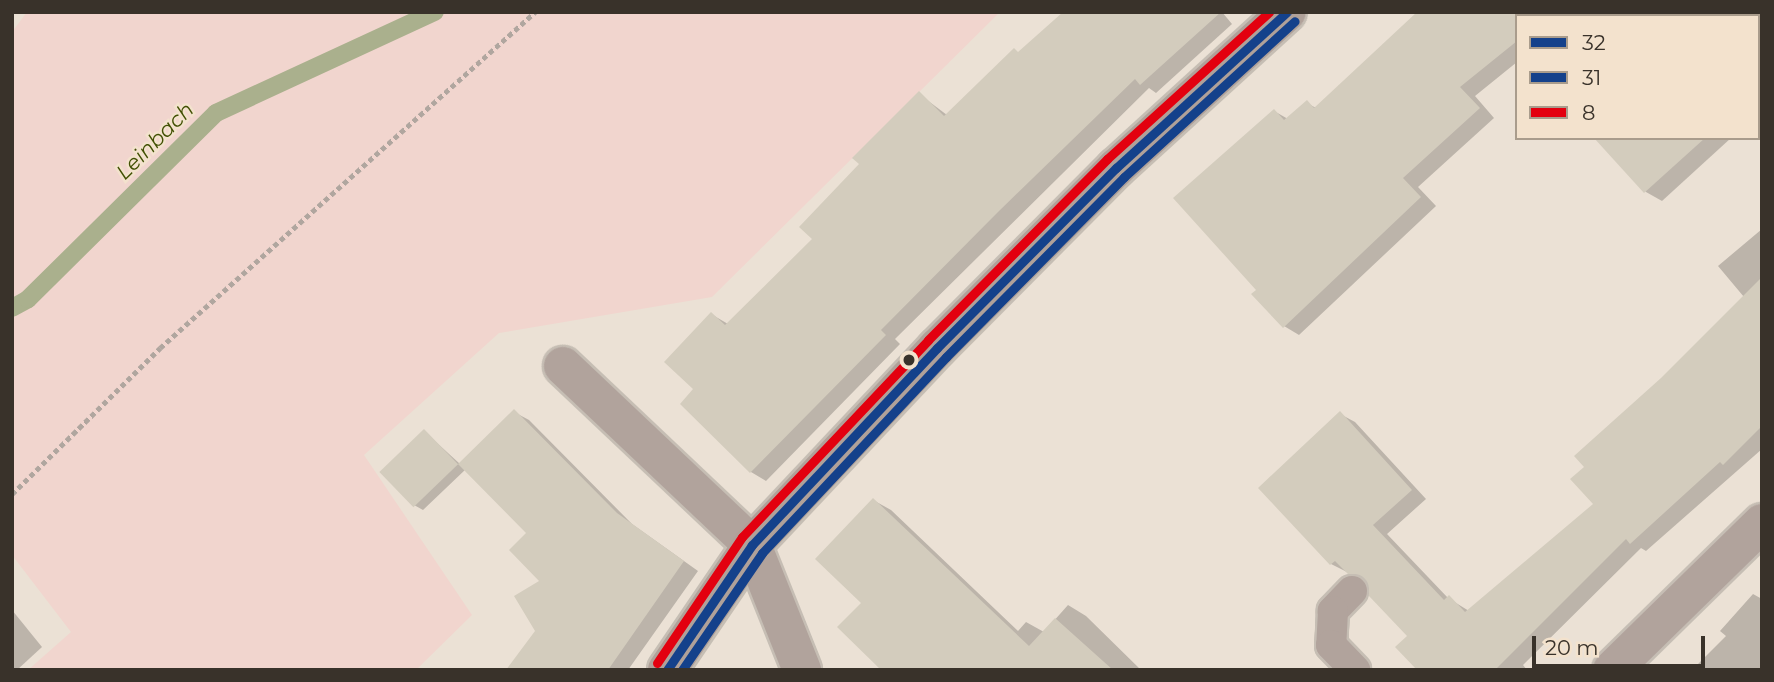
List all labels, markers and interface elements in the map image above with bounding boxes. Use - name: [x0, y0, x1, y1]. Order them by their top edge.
- legend: [1515, 14, 1760, 140]
- text: 32: [1582, 30, 1606, 55]
- text: 31: [1582, 65, 1601, 90]
- water label: Leinbach: [111, 97, 199, 185]
- text: 8: [1582, 100, 1595, 125]
- unlabelled marker: [902, 353, 916, 367]
- scale bar: [1536, 622, 1709, 666]
- text: 20 m: [1545, 635, 1599, 660]

